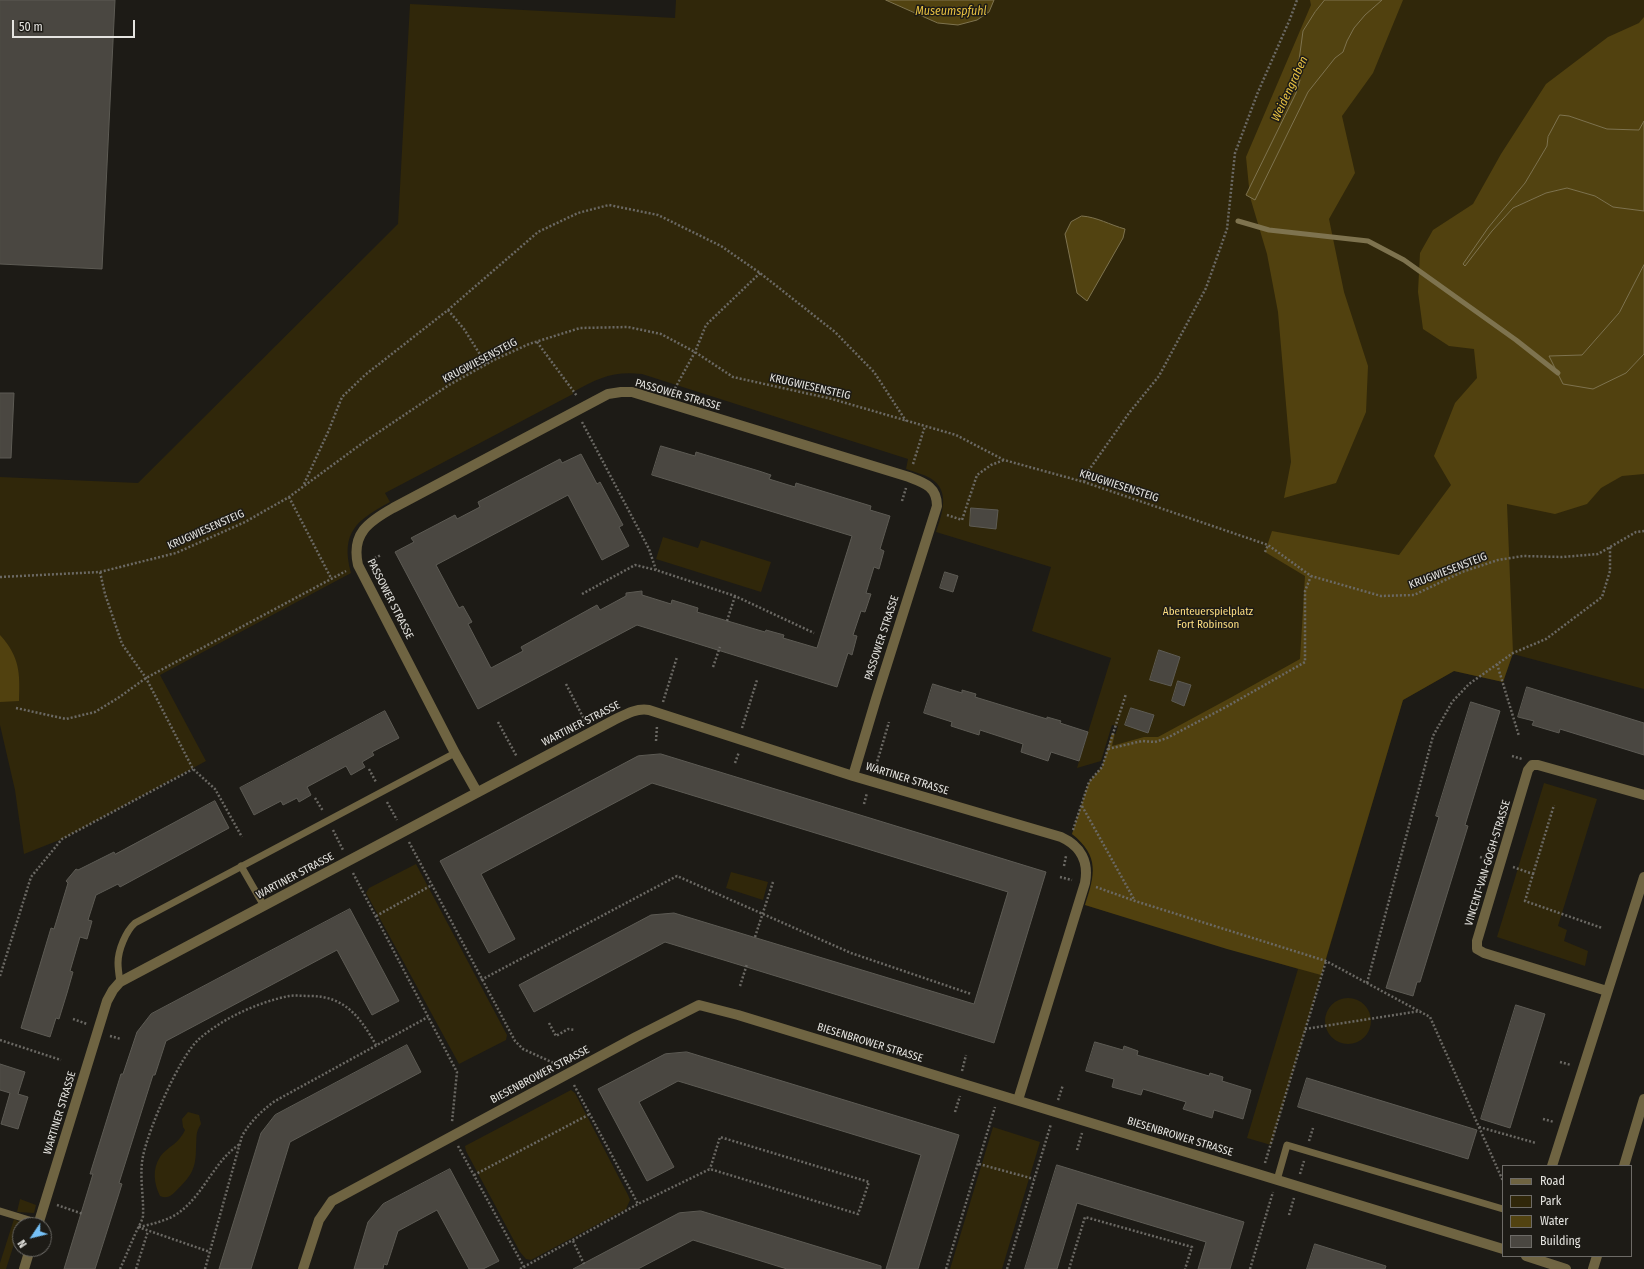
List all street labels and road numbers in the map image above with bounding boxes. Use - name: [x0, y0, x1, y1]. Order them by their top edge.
- street label: KRUGWIESENSTEIG: [440, 336, 520, 386]
- street label: KRUGWIESENSTEIG: [768, 371, 852, 403]
- street label: PASSOWER STRASSE: [634, 376, 722, 414]
- street label: KRUGWIESENSTEIG: [1078, 467, 1160, 505]
- street label: KRUGWIESENSTEIG: [166, 507, 246, 553]
- street label: KRUGWIESENSTEIG: [1407, 550, 1489, 592]
- street label: PASSOWER STRASSE: [364, 557, 416, 641]
- street label: PASSOWER STRASSE: [862, 594, 902, 682]
- street label: WARTINER STRASSE: [540, 699, 622, 749]
- street label: WARTINER STRASSE: [864, 760, 950, 798]
- street label: VINCENT-VAN-GOGH-STRASSE: [1463, 799, 1513, 927]
- street label: WARTINER STRASSE: [254, 850, 336, 902]
- street label: BIESENBROWER STRASSE: [815, 1021, 925, 1065]
- street label: BIESENBROWER STRASSE: [488, 1043, 592, 1107]
- street label: WARTINER STRASSE: [41, 1070, 79, 1156]
- street label: BIESENBROWER STRASSE: [1125, 1115, 1235, 1159]

